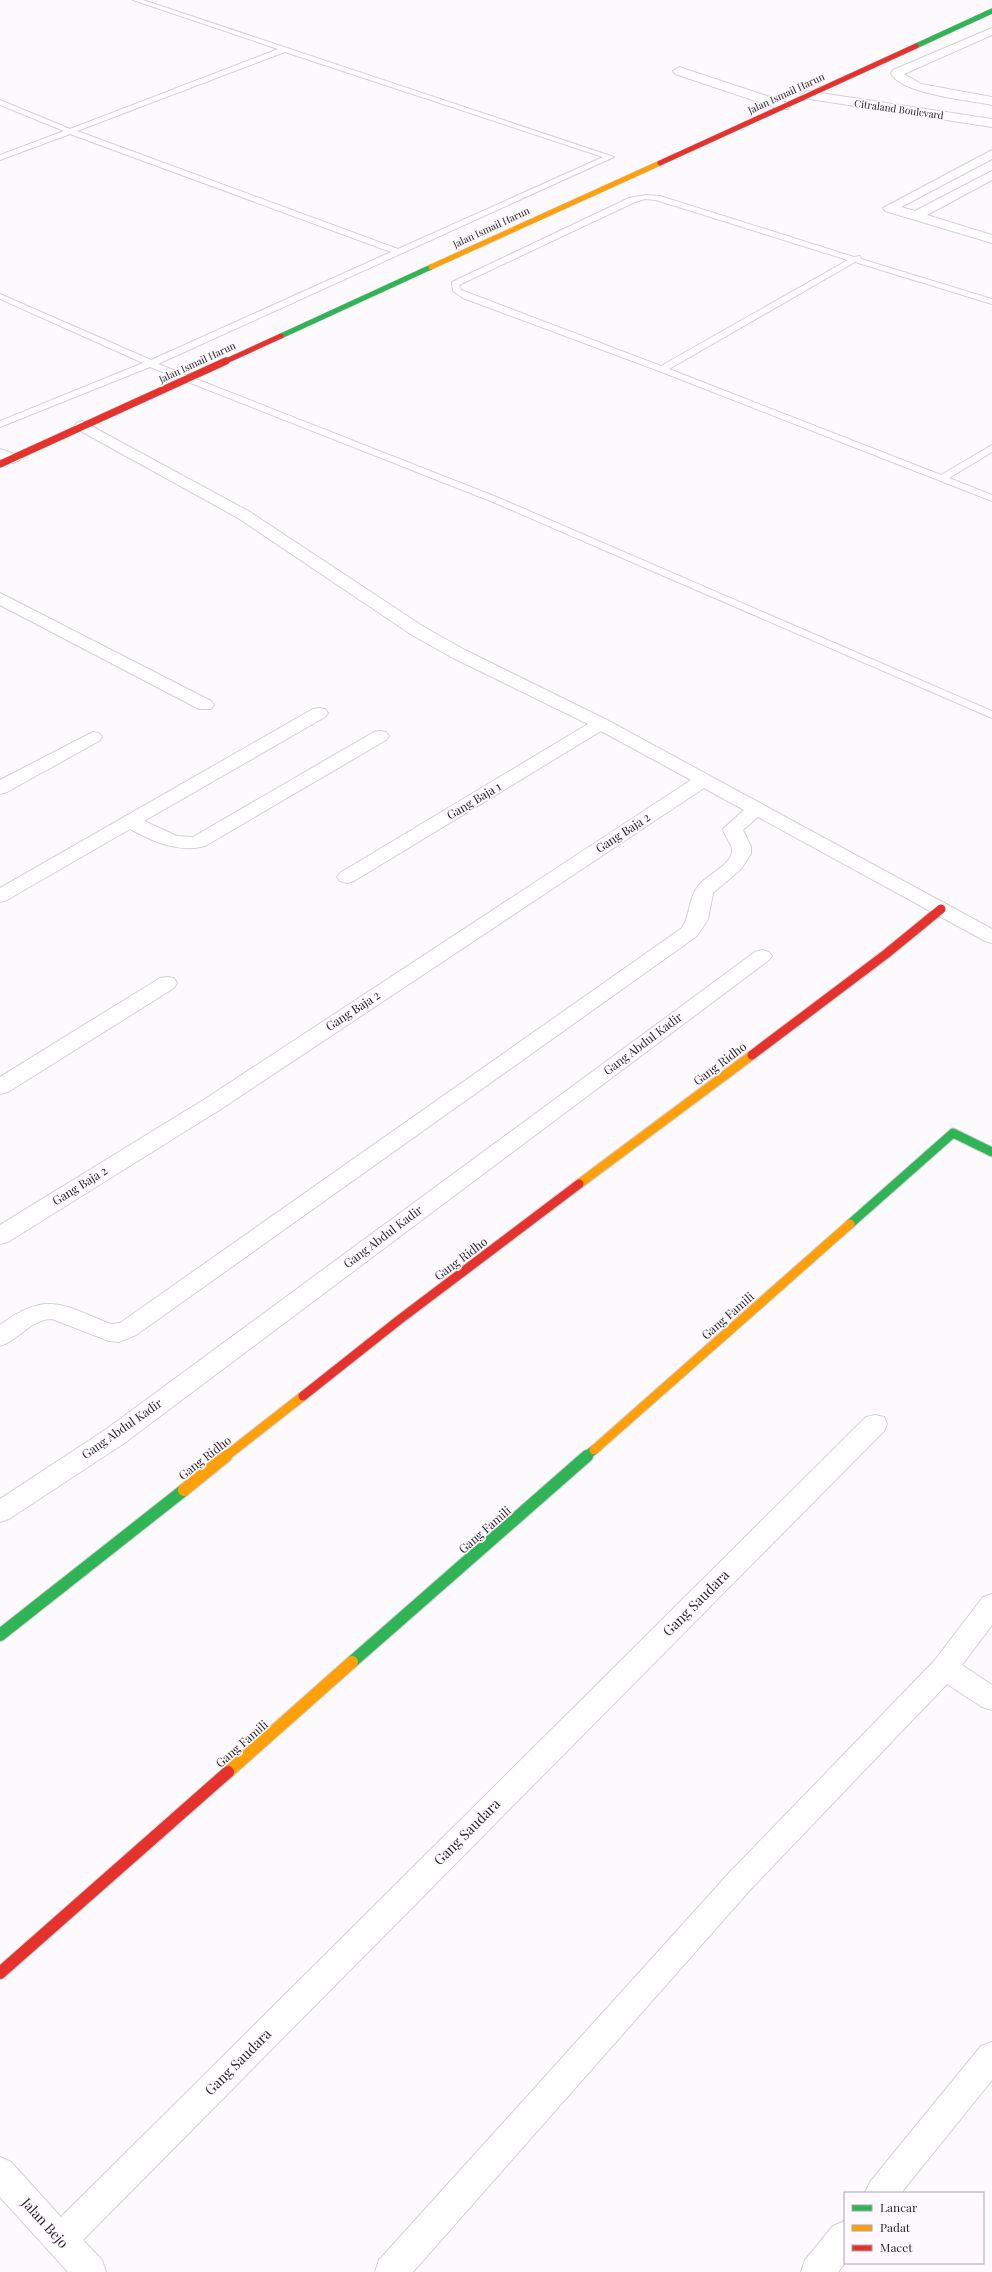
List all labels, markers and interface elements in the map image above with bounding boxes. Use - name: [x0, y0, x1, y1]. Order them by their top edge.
- street label: Jalan Ismail Harun: [745, 69, 827, 117]
- street label: Citraland Boulevard: [853, 96, 945, 122]
- street label: Jalan Ismail Harun: [450, 203, 532, 251]
- street label: Jalan Ismail Harun: [156, 338, 238, 386]
- street label: Gang Baja 1: [443, 777, 504, 823]
- street label: Gang Baja 2: [592, 808, 653, 856]
- street label: Gang Baja 2: [322, 986, 383, 1034]
- street label: Gang Abdul Kadir: [600, 1008, 686, 1078]
- street label: Gang Ridho: [690, 1038, 750, 1088]
- street label: Gang Baja 2: [49, 1162, 110, 1208]
- street label: Gang Abdul Kadir: [340, 1201, 426, 1271]
- street label: Gang Ridho: [431, 1233, 491, 1283]
- street label: Gang Famili: [698, 1288, 757, 1342]
- street label: Gang Abdul Kadir: [78, 1394, 165, 1462]
- street label: Gang Ridho: [175, 1431, 234, 1483]
- street label: Gang Famili: [455, 1502, 514, 1556]
- street label: Gang Saudara: [658, 1565, 733, 1640]
- street label: Gang Famili: [212, 1716, 271, 1770]
- street label: Gang Saudara: [429, 1794, 504, 1869]
- street label: Gang Saudara: [200, 2024, 275, 2099]
- legend: [844, 2192, 984, 2264]
- street label: Jalan Bejo: [17, 2193, 73, 2252]
- text: Lancar: [880, 2199, 918, 2215]
- text: Padat: [880, 2219, 911, 2235]
- text: Macet: [880, 2239, 913, 2255]

